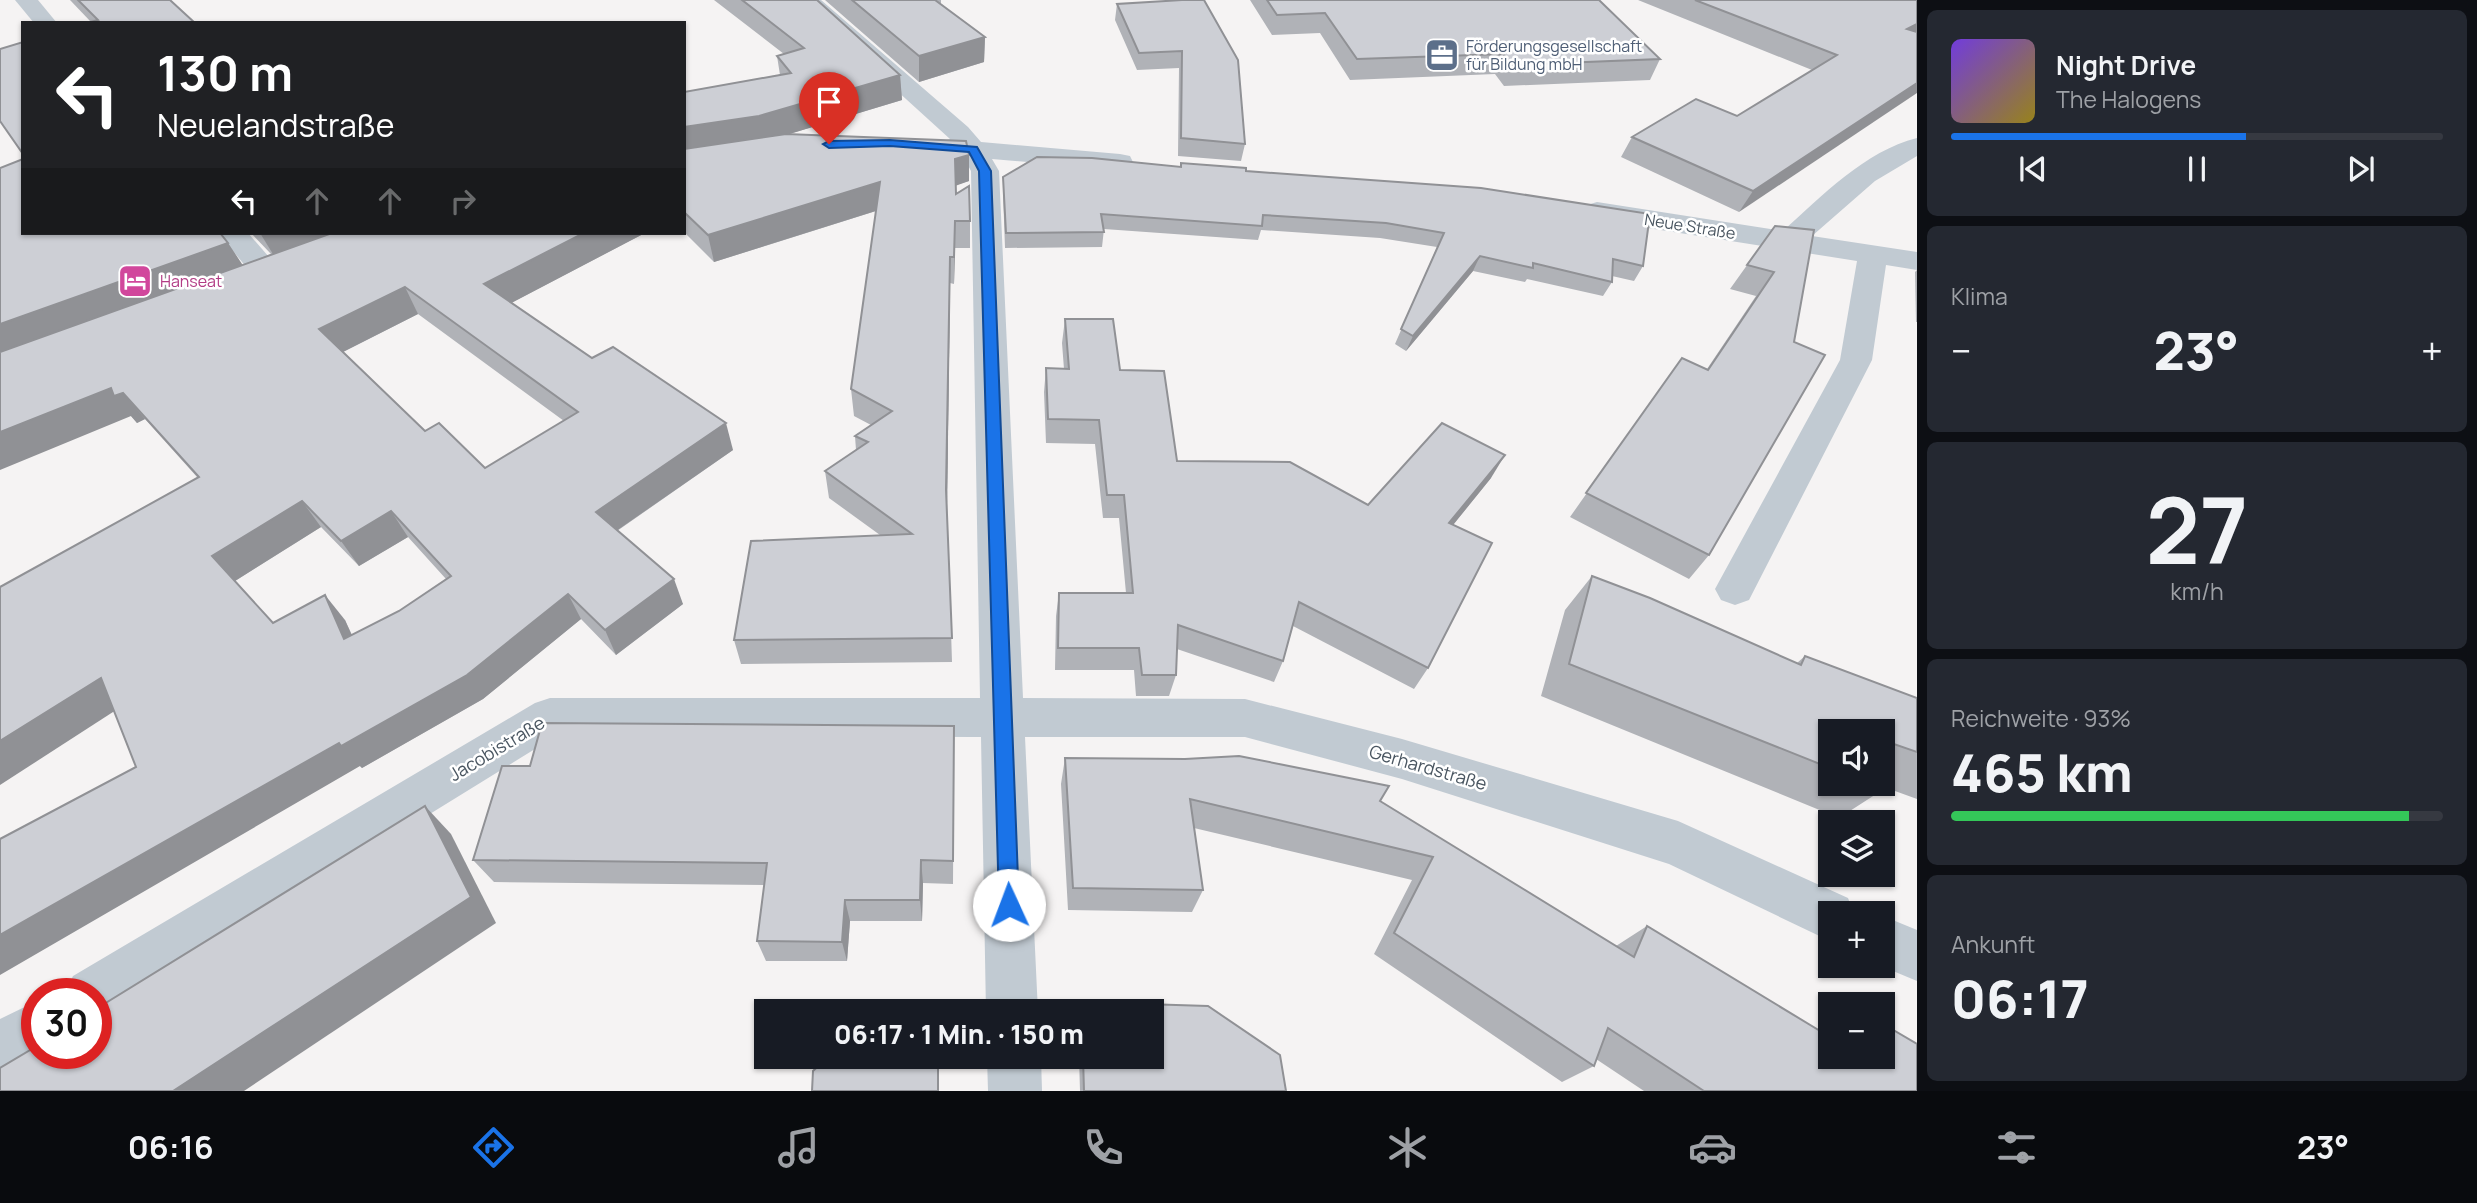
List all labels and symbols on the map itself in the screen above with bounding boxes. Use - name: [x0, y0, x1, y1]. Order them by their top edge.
- place label: Förderungsgesellschaft für Bildung mbH: [1466, 35, 1642, 75]
- office icon: Förderungsgesellschaft für Bildung mbH: [1423, 36, 1461, 74]
- pin: [799, 72, 859, 144]
- street label: Neue Straße: [1643, 208, 1737, 244]
- hotel icon: Hanseat: [116, 262, 154, 300]
- place label: Hanseat: [160, 270, 222, 292]
- street label: Jacobistraße: [444, 710, 549, 786]
- street label: Gerhardstraße: [1367, 739, 1490, 795]
- position arrow: [972, 868, 1046, 942]
- speed limit sign: 30: [21, 978, 112, 1069]

